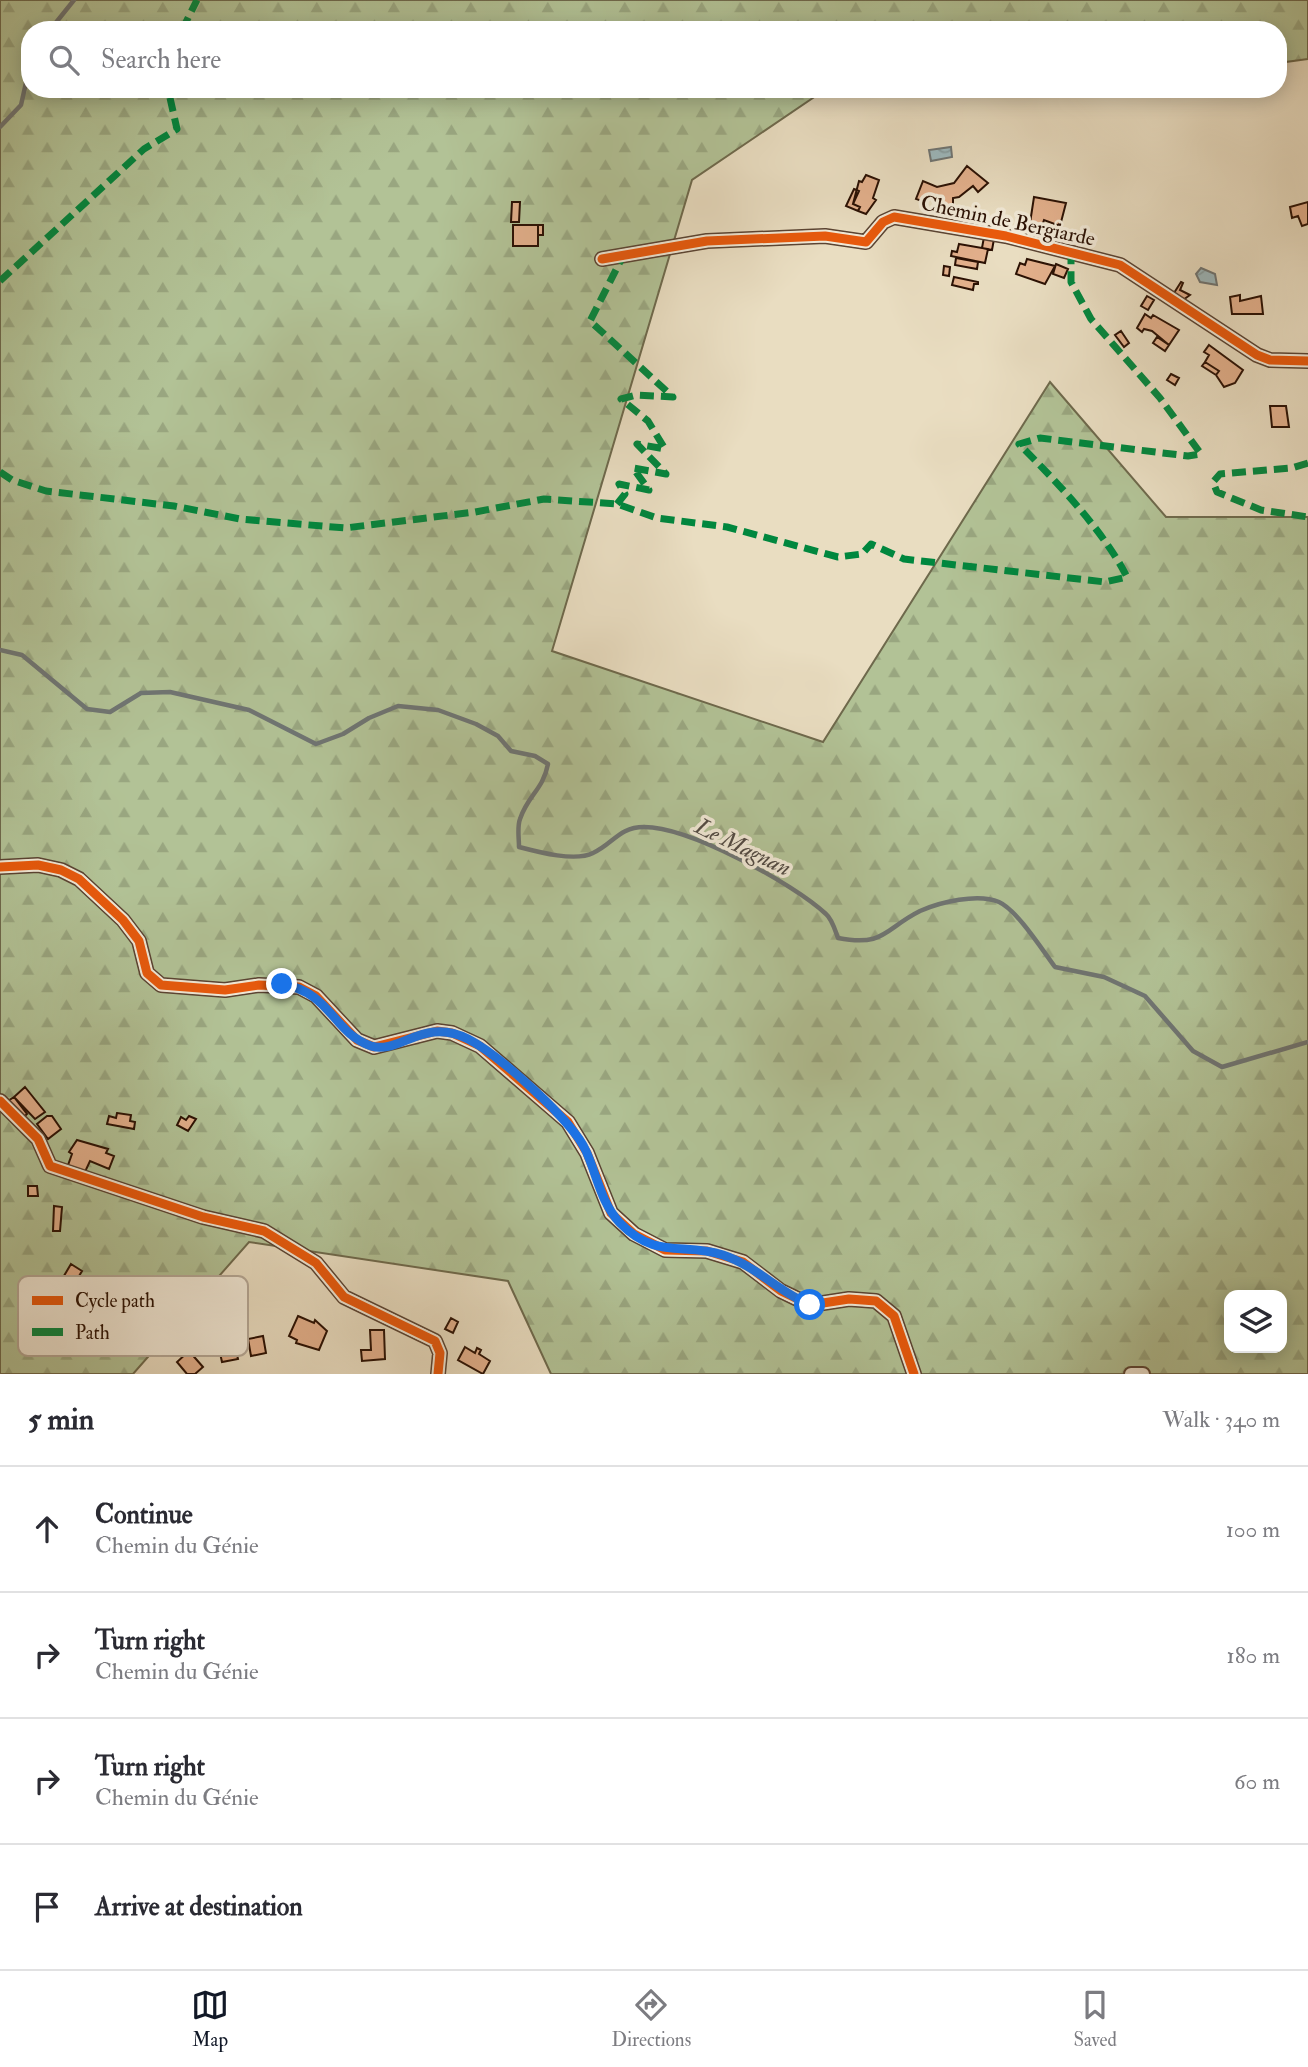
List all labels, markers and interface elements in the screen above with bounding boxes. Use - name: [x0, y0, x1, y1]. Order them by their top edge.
- search box: [21, 21, 1287, 98]
- icon: search: [45, 41, 83, 79]
- text: Search here: [101, 44, 221, 76]
- street label: Chemin de Bergiarde: [918, 189, 1098, 253]
- water label: Le Magnan: [689, 811, 796, 883]
- route end: [266, 968, 297, 999]
- legend: [18, 1276, 248, 1356]
- text: Cycle path: [75, 1289, 155, 1314]
- route start: [794, 1289, 825, 1320]
- map controls: [1224, 1290, 1287, 1353]
- button: layers: [1224, 1290, 1287, 1353]
- text: Path: [75, 1321, 110, 1345]
- text: 5 min: [28, 1401, 94, 1438]
- text: Walk · 340 m: [1162, 1405, 1280, 1434]
- text: Continue: [95, 1499, 193, 1531]
- icon: ahead: [28, 1510, 66, 1548]
- text: 100 m: [1226, 1515, 1280, 1544]
- text: Chemin du Génie: [95, 1531, 259, 1560]
- text: Turn right: [95, 1625, 205, 1657]
- icon: right: [28, 1636, 66, 1674]
- text: 180 m: [1227, 1641, 1280, 1670]
- text: Chemin du Génie: [95, 1657, 259, 1686]
- text: Turn right: [95, 1751, 205, 1783]
- icon: right: [28, 1762, 66, 1800]
- text: 60 m: [1234, 1767, 1280, 1796]
- text: Chemin du Génie: [95, 1783, 259, 1812]
- icon: arrive: [28, 1888, 66, 1926]
- text: Arrive at destination: [95, 1891, 303, 1923]
- tab: Map: [191, 1986, 229, 2052]
- tab: Directions: [611, 1986, 691, 2052]
- tab: Saved: [1073, 1986, 1117, 2052]

